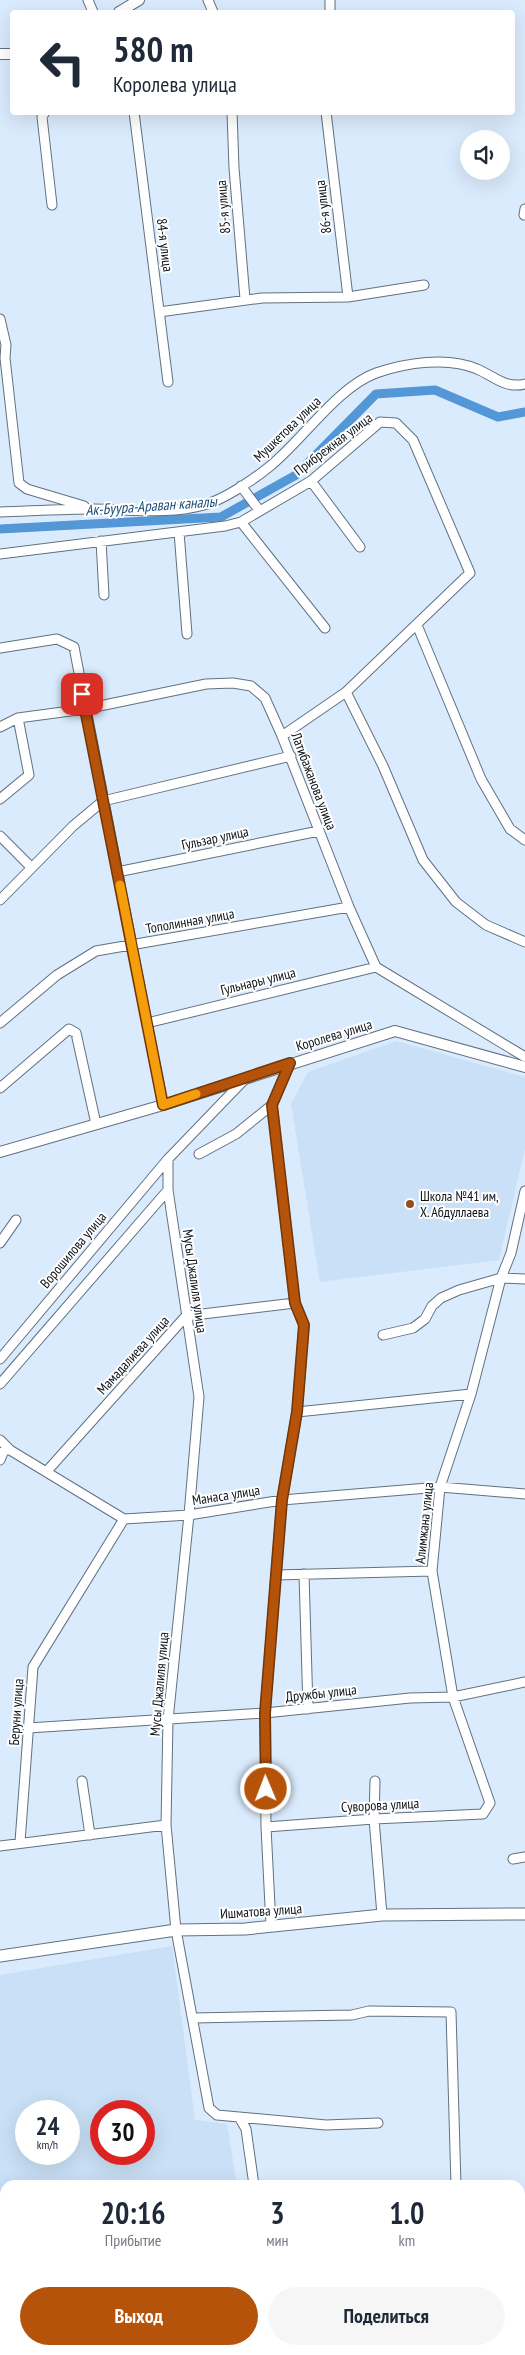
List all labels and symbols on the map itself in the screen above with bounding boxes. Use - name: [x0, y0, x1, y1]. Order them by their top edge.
- street label: 85-я улица: [212, 179, 234, 235]
- street label: 86-я улица: [311, 179, 335, 235]
- street label: 84-я улица: [153, 217, 177, 273]
- street label: Мушкетова улица: [250, 392, 324, 466]
- street label: Прибрежная улица: [290, 409, 376, 479]
- water label: Ак-Буура-Араван каналы: [85, 491, 219, 520]
- pin: [61, 673, 103, 715]
- street label: Латибажанова улица: [287, 729, 341, 832]
- street label: Гульзар улица: [180, 822, 250, 854]
- street label: Тополинная улица: [144, 904, 236, 938]
- street label: Гульнары улица: [219, 963, 297, 999]
- street label: Королева улица: [294, 1015, 374, 1055]
- place label: Школа №41 им, Х. Абдуллаева: [420, 1187, 499, 1221]
- marker: Школа №41 им, Х. Абдуллаева: [404, 1198, 416, 1210]
- street label: Ворошилова улица: [36, 1208, 110, 1292]
- street label: Мусы Джалиля улица: [179, 1228, 211, 1334]
- street label: Мамадалиева улица: [93, 1312, 173, 1398]
- street label: Манаса улица: [191, 1481, 261, 1509]
- street label: Алимжана улица: [411, 1481, 437, 1565]
- street label: Мусы Джалиля улица: [145, 1631, 173, 1737]
- street label: Беруни улица: [5, 1678, 27, 1746]
- street label: Дружбы улица: [284, 1680, 358, 1706]
- position arrow: [239, 1762, 291, 1814]
- street label: Суворова улица: [340, 1794, 420, 1816]
- street label: Ишматова улица: [219, 1899, 303, 1923]
- speed limit sign: 30: [90, 2100, 155, 2165]

